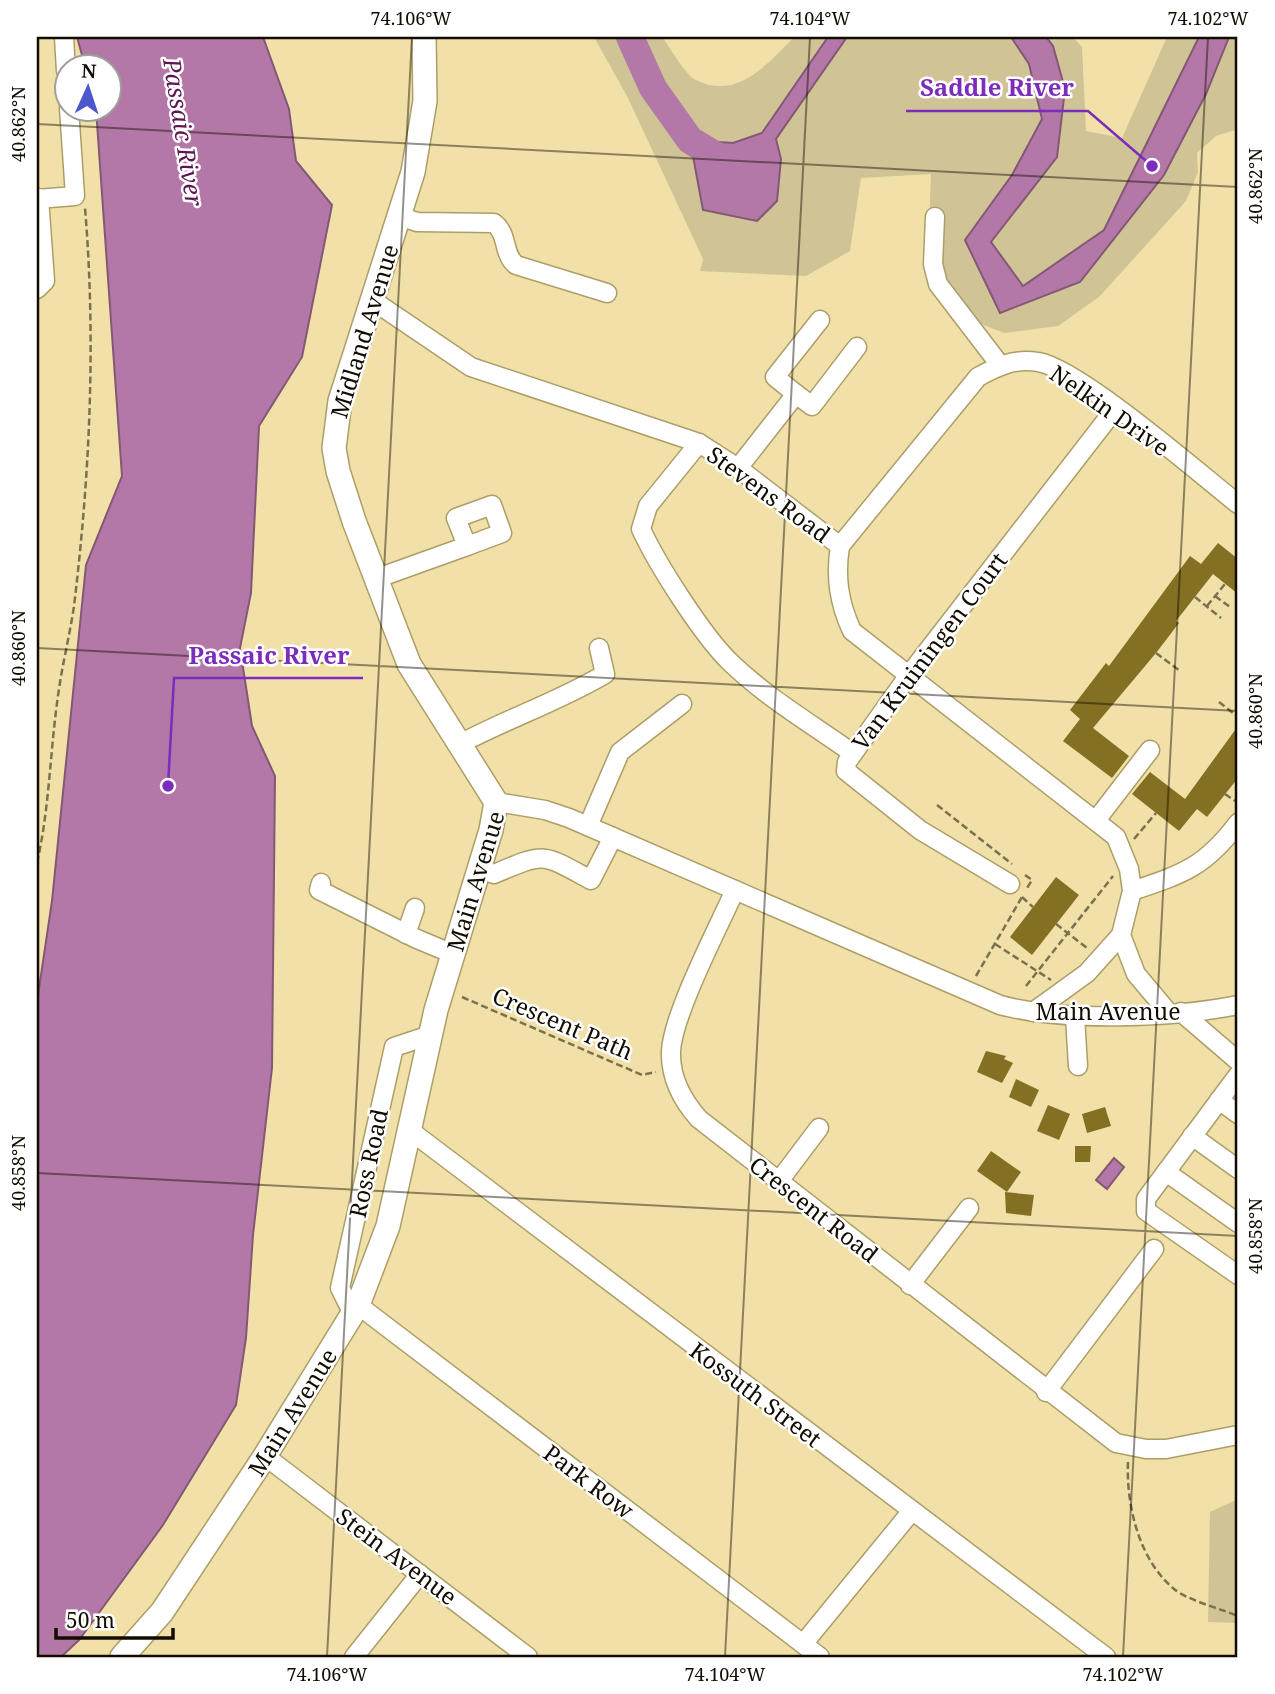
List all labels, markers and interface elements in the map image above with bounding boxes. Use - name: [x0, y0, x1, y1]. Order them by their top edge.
- text: 74.106°W: [371, 6, 452, 30]
- text: 74.104°W: [770, 6, 851, 30]
- text: 74.102°W: [1168, 6, 1249, 30]
- north arrow: [52, 52, 122, 122]
- water label: Passaic River: [156, 55, 212, 209]
- text: N: [81, 58, 97, 84]
- callout: Saddle River: [906, 66, 1088, 111]
- text: Saddle River: [920, 70, 1075, 103]
- text: 40.862°N: [6, 86, 30, 162]
- text: 40.862°N: [1243, 148, 1267, 224]
- street label: Midland Avenue: [322, 240, 406, 422]
- street label: Nelkin Drive: [1044, 357, 1176, 463]
- street label: Stevens Road: [701, 438, 837, 550]
- street label: Van Kruiningen Court: [844, 545, 1014, 757]
- text: 40.860°N: [6, 610, 30, 686]
- callout: Passaic River: [174, 633, 363, 678]
- text: Passaic River: [189, 638, 350, 671]
- text: 40.860°N: [1243, 673, 1267, 749]
- street label: Main Avenue: [439, 807, 511, 955]
- street label: Crescent Path: [488, 979, 638, 1067]
- street label: Main Avenue: [1036, 995, 1180, 1027]
- street label: Ross Road: [341, 1106, 395, 1220]
- text: 40.858°N: [6, 1135, 30, 1211]
- street label: Crescent Road: [743, 1148, 885, 1270]
- text: 40.858°N: [1243, 1198, 1267, 1274]
- street label: Kossuth Street: [684, 1334, 828, 1454]
- street label: Main Avenue: [240, 1342, 344, 1482]
- street label: Park Row: [537, 1437, 641, 1526]
- street label: Stein Avenue: [330, 1500, 464, 1612]
- scale bar: [56, 1596, 173, 1640]
- text: 50 m: [66, 1606, 115, 1634]
- text: 74.106°W: [287, 1662, 368, 1686]
- text: 74.104°W: [685, 1662, 766, 1686]
- text: 74.102°W: [1083, 1662, 1164, 1686]

